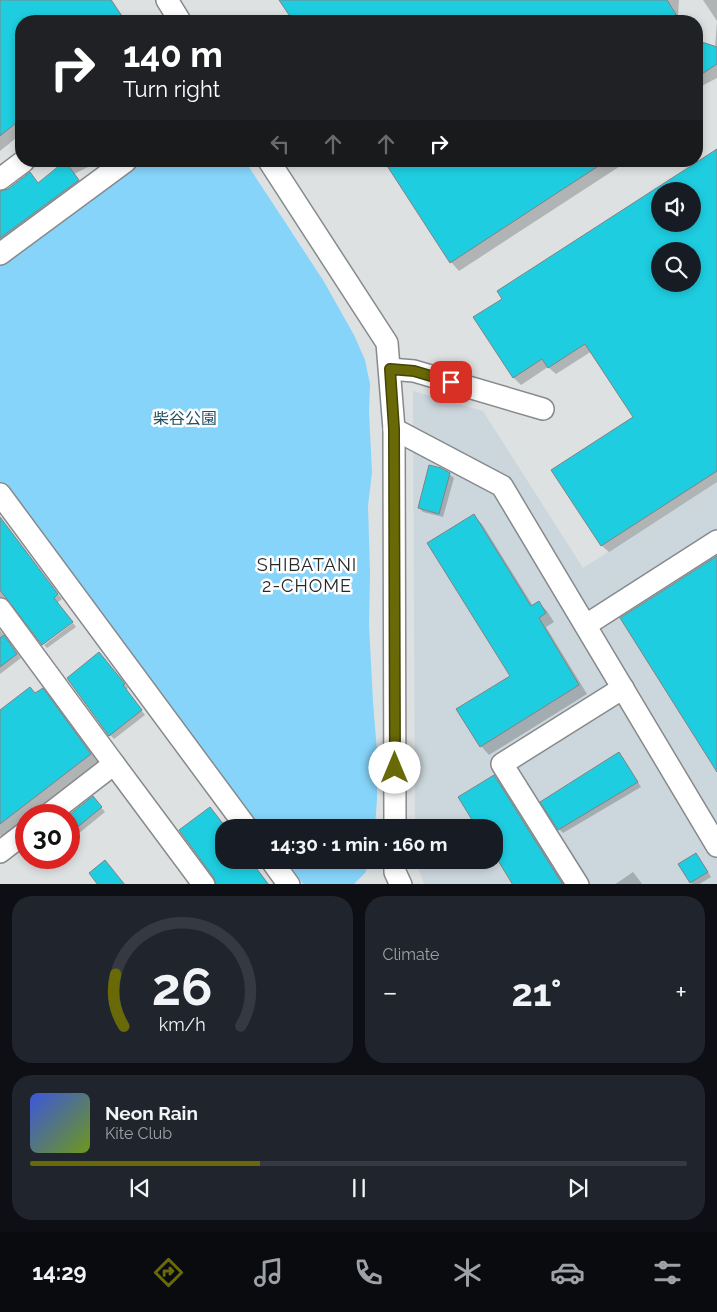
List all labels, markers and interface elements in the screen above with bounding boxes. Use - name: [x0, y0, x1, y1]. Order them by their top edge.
- text: 140 m: [123, 34, 223, 75]
- icon: right: [40, 35, 105, 100]
- text: Turn right: [123, 76, 220, 102]
- icon: left: [266, 130, 294, 158]
- icon: ahead: [319, 130, 347, 158]
- icon: ahead: [372, 130, 400, 158]
- icon: right: [425, 130, 453, 158]
- map controls: [651, 182, 701, 292]
- button: sound: [651, 182, 701, 232]
- button: search: [651, 242, 701, 292]
- pin: [430, 361, 472, 403]
- icon: arrive: [437, 368, 465, 396]
- park label: 柴谷公園: [153, 409, 217, 428]
- district label: SHIBATANI 2-CHOME: [257, 554, 357, 596]
- position arrow: [368, 741, 420, 793]
- speed limit sign: 30: [15, 804, 80, 869]
- text: 14:30 · 1 min · 160 m: [271, 833, 447, 855]
- text: Climate: [383, 945, 439, 964]
- text: 26: [152, 956, 213, 1017]
- text: 21°: [511, 970, 562, 1015]
- text: −: [383, 976, 398, 1009]
- text: +: [675, 976, 687, 1009]
- text: km/h: [159, 1014, 206, 1035]
- text: Neon Rain: [105, 1102, 198, 1124]
- text: Kite Club: [105, 1124, 172, 1143]
- icon: previous: [126, 1174, 154, 1202]
- icon: pause: [345, 1174, 373, 1202]
- icon: next: [564, 1174, 592, 1202]
- icon: directions: [151, 1255, 186, 1290]
- icon: music: [251, 1255, 286, 1290]
- icon: phone: [351, 1255, 386, 1290]
- icon: climate: [450, 1255, 485, 1290]
- icon: car: [550, 1255, 585, 1290]
- icon: filters: [650, 1255, 685, 1290]
- text: 14:29: [32, 1259, 87, 1285]

